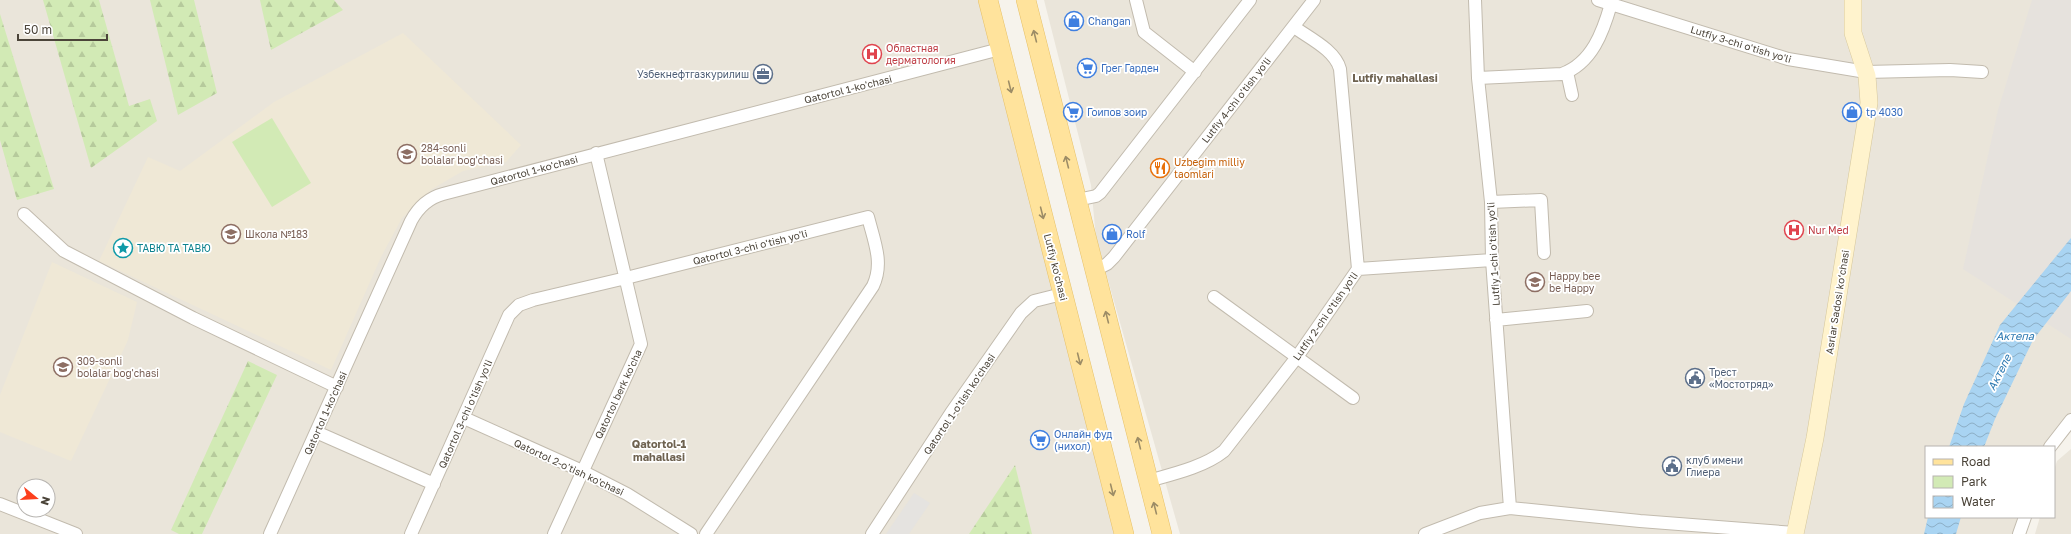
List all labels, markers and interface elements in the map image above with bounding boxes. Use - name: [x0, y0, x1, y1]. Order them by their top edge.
- shop icon: Changan: [1063, 10, 1085, 32]
- place label: Changan: [1088, 15, 1131, 27]
- scale bar: [18, 16, 107, 42]
- text: 50 m: [24, 22, 52, 37]
- street label: Lutfiy 3-chi o'tish yo'li: [1689, 23, 1793, 65]
- one-way arrow: [1031, 30, 1038, 43]
- place label: Областная дерматология: [886, 42, 956, 66]
- hospital icon: Областная дерматология: [861, 43, 883, 65]
- street label: Lutfiy 4-chi o'tish yo'li: [1199, 55, 1273, 145]
- supermarket icon: Грег Гарден: [1076, 57, 1098, 79]
- place label: Грег Гарден: [1101, 62, 1159, 74]
- office icon: Узбекнефтгазкурилиш: [752, 63, 774, 85]
- place label: Узбекнефтгазкурилиш: [637, 68, 749, 80]
- district label: Lutfiy mahallasi: [1352, 71, 1438, 84]
- street label: Qatortol 1-ko'chasi: [803, 72, 893, 106]
- one-way arrow: [1007, 80, 1014, 93]
- supermarket icon: Гоипов зоир: [1062, 101, 1084, 123]
- shop icon: tp 4030: [1841, 101, 1863, 123]
- place label: Гоипов зоир: [1087, 106, 1147, 118]
- place label: tp 4030: [1866, 106, 1903, 118]
- place label: 284-sonli bolalar bog'chasi: [421, 142, 503, 166]
- school or university icon: 284-sonli bolalar bog'chasi: [396, 143, 418, 165]
- street label: Qatortol 1-ko'chasi: [489, 153, 579, 187]
- one-way arrow: [1063, 156, 1071, 169]
- place label: Uzbegim milliy taomlari: [1174, 156, 1245, 180]
- restaurant icon: Uzbegim milliy taomlari: [1149, 157, 1171, 179]
- street label: Lutfiy 1-chi o'tish yo'li: [1484, 202, 1502, 306]
- one-way arrow: [1039, 206, 1046, 219]
- hospital icon: Nur Med: [1783, 219, 1805, 241]
- school or university icon: Школа №183: [220, 223, 242, 245]
- shop icon: Rolf: [1101, 223, 1123, 245]
- place label: Nur Med: [1808, 224, 1849, 236]
- street label: Qatortol 3-chi o'tish yo'li: [691, 227, 809, 267]
- place label: Школа №183: [245, 228, 308, 240]
- place label: Rolf: [1126, 228, 1146, 240]
- street label: Lutfiy ko'chasi: [1042, 232, 1070, 302]
- place icon: ТАВЮ ТА ТАВЮ: [112, 237, 134, 259]
- place label: ТАВЮ ТА ТАВЮ: [137, 242, 211, 254]
- street label: Asrlar Sadosi ko‘chasi: [1823, 249, 1851, 355]
- street label: Lutfiy 2-chi o'tish yo'li: [1290, 270, 1360, 362]
- place label: Happy bee be Happy: [1549, 270, 1600, 294]
- school or university icon: Happy bee be Happy: [1524, 271, 1546, 293]
- one-way arrow: [1103, 311, 1110, 324]
- water label: Актепа: [1996, 329, 2035, 342]
- street label: Qatortol berk ko'cha: [592, 347, 644, 441]
- street label: Qatortol 1-o'tish ko'chasi: [921, 351, 997, 457]
- water label: Актепе: [1985, 351, 2014, 392]
- one-way arrow: [1076, 352, 1083, 365]
- place label: 309-sonli bolalar bog'chasi: [77, 355, 159, 379]
- school or university icon: 309-sonli bolalar bog'chasi: [52, 356, 74, 378]
- street label: Qatortol 3-chi o'tish yo'li: [436, 358, 494, 470]
- place label: Трест «Мостотряд»: [1709, 366, 1774, 390]
- public building icon: Трест «Мостотряд»: [1684, 367, 1706, 389]
- street label: Qatortol 1-ko'chasi: [301, 369, 349, 457]
- place label: Онлайн фуд (нихол): [1054, 428, 1112, 452]
- supermarket icon: Онлайн фуд (нихол): [1029, 429, 1051, 451]
- street label: Qatortol 2-o'tish ko'chasi: [512, 436, 626, 498]
- district label: Qatortol-1 mahallasi: [632, 437, 687, 463]
- one-way arrow: [1135, 437, 1142, 450]
- legend: [1925, 446, 2055, 518]
- place label: клуб имени Глиера: [1686, 454, 1743, 478]
- text: Road: [1961, 454, 1990, 469]
- public building icon: клуб имени Глиера: [1661, 455, 1683, 477]
- text: Park: [1961, 474, 1987, 489]
- north arrow: [16, 478, 56, 518]
- one-way arrow: [1109, 483, 1117, 496]
- text: Water: [1961, 494, 1995, 509]
- text: N: [39, 495, 53, 507]
- one-way arrow: [1151, 501, 1158, 514]

